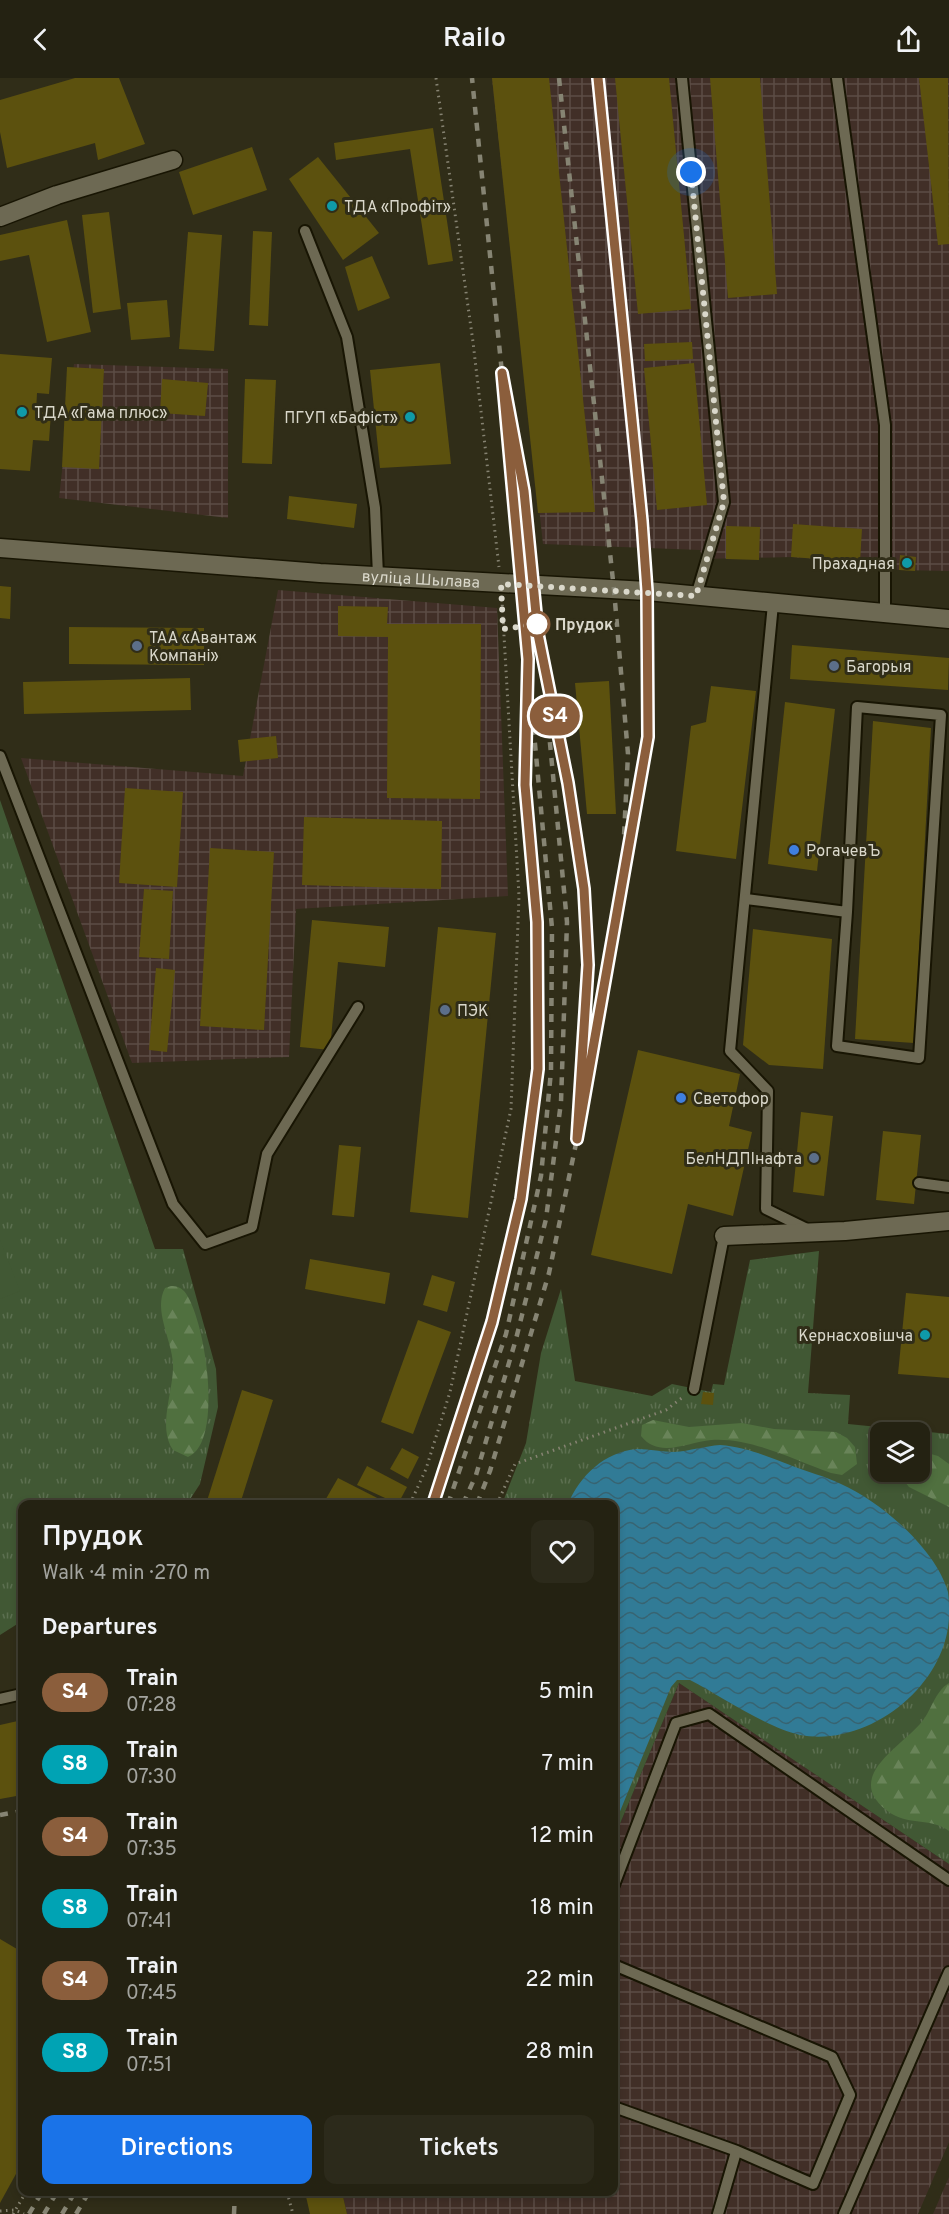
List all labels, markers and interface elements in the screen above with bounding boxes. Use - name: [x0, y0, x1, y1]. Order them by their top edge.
- text: Railo: [443, 22, 506, 56]
- icon: back: [24, 23, 57, 56]
- icon: share: [892, 23, 925, 56]
- your location: [676, 157, 706, 187]
- place label: ТДА «Профіт»: [344, 198, 451, 218]
- marker: ТДА «Профіт»: [325, 199, 339, 213]
- place label: ТДА «Гама плюс»: [34, 404, 167, 424]
- marker: ТДА «Гама плюс»: [15, 405, 29, 419]
- place label: ПГУП «Бафіст»: [284, 409, 398, 429]
- marker: ПГУП «Бафіст»: [403, 410, 417, 424]
- place label: Прахадная: [812, 555, 895, 575]
- marker: Прахадная: [900, 556, 914, 570]
- street label: вуліца Шылава: [361, 567, 480, 594]
- marker: Прудок: [524, 611, 550, 637]
- place label: Прудок: [555, 616, 614, 636]
- place label: ТАА «Авантаж Компані»: [149, 629, 257, 667]
- marker: ТАА «Авантаж Компані»: [130, 639, 144, 653]
- place label: Багорыя: [846, 658, 912, 678]
- marker: Багорыя: [827, 659, 841, 673]
- line badge: S4: [528, 696, 582, 736]
- text: S4: [542, 703, 568, 730]
- place label: РогачевЪ: [806, 842, 880, 862]
- marker: РогачевЪ: [787, 843, 801, 857]
- place label: ПЭК: [457, 1002, 489, 1022]
- marker: ПЭК: [438, 1003, 452, 1017]
- place label: Светофор: [693, 1090, 769, 1110]
- marker: Светофор: [674, 1091, 688, 1105]
- place label: БелНДПІнафта: [685, 1150, 802, 1170]
- marker: БелНДПІнафта: [807, 1151, 821, 1165]
- place label: Кернасховішча: [798, 1327, 913, 1347]
- marker: Кернасховішча: [918, 1328, 932, 1342]
- map controls: [870, 1422, 930, 1482]
- button: layers: [870, 1422, 930, 1482]
- text: Прудок: [42, 1520, 144, 1556]
- button: heart: [531, 1520, 594, 1583]
- text: Walk · 4 min · 270 m: [42, 1561, 210, 1587]
- text: Departures: [42, 1615, 158, 1642]
- text: Train: [126, 1666, 178, 1693]
- text: S4: [62, 1679, 88, 1706]
- text: 5 min: [539, 1679, 594, 1706]
- text: 07:28: [126, 1693, 177, 1719]
- text: Train: [126, 1738, 178, 1765]
- text: S8: [62, 1751, 88, 1778]
- text: 7 min: [542, 1751, 594, 1778]
- text: 07:30: [126, 1765, 177, 1791]
- text: Train: [126, 1810, 178, 1837]
- text: S4: [62, 1823, 88, 1850]
- text: 12 min: [531, 1823, 594, 1850]
- text: 07:35: [126, 1837, 177, 1863]
- text: Train: [126, 1882, 178, 1909]
- text: S8: [62, 1895, 88, 1922]
- text: 18 min: [531, 1895, 594, 1922]
- text: 07:41: [126, 1909, 172, 1935]
- text: Train: [126, 1954, 178, 1981]
- text: S4: [62, 1967, 88, 1994]
- text: 22 min: [525, 1967, 594, 1994]
- text: 07:45: [126, 1981, 177, 2007]
- text: Train: [126, 2026, 178, 2053]
- text: S8: [62, 2039, 88, 2066]
- text: 28 min: [525, 2039, 594, 2066]
- text: 07:51: [126, 2053, 172, 2079]
- button: Directions: [42, 2115, 312, 2184]
- button: Tickets: [324, 2115, 594, 2184]

